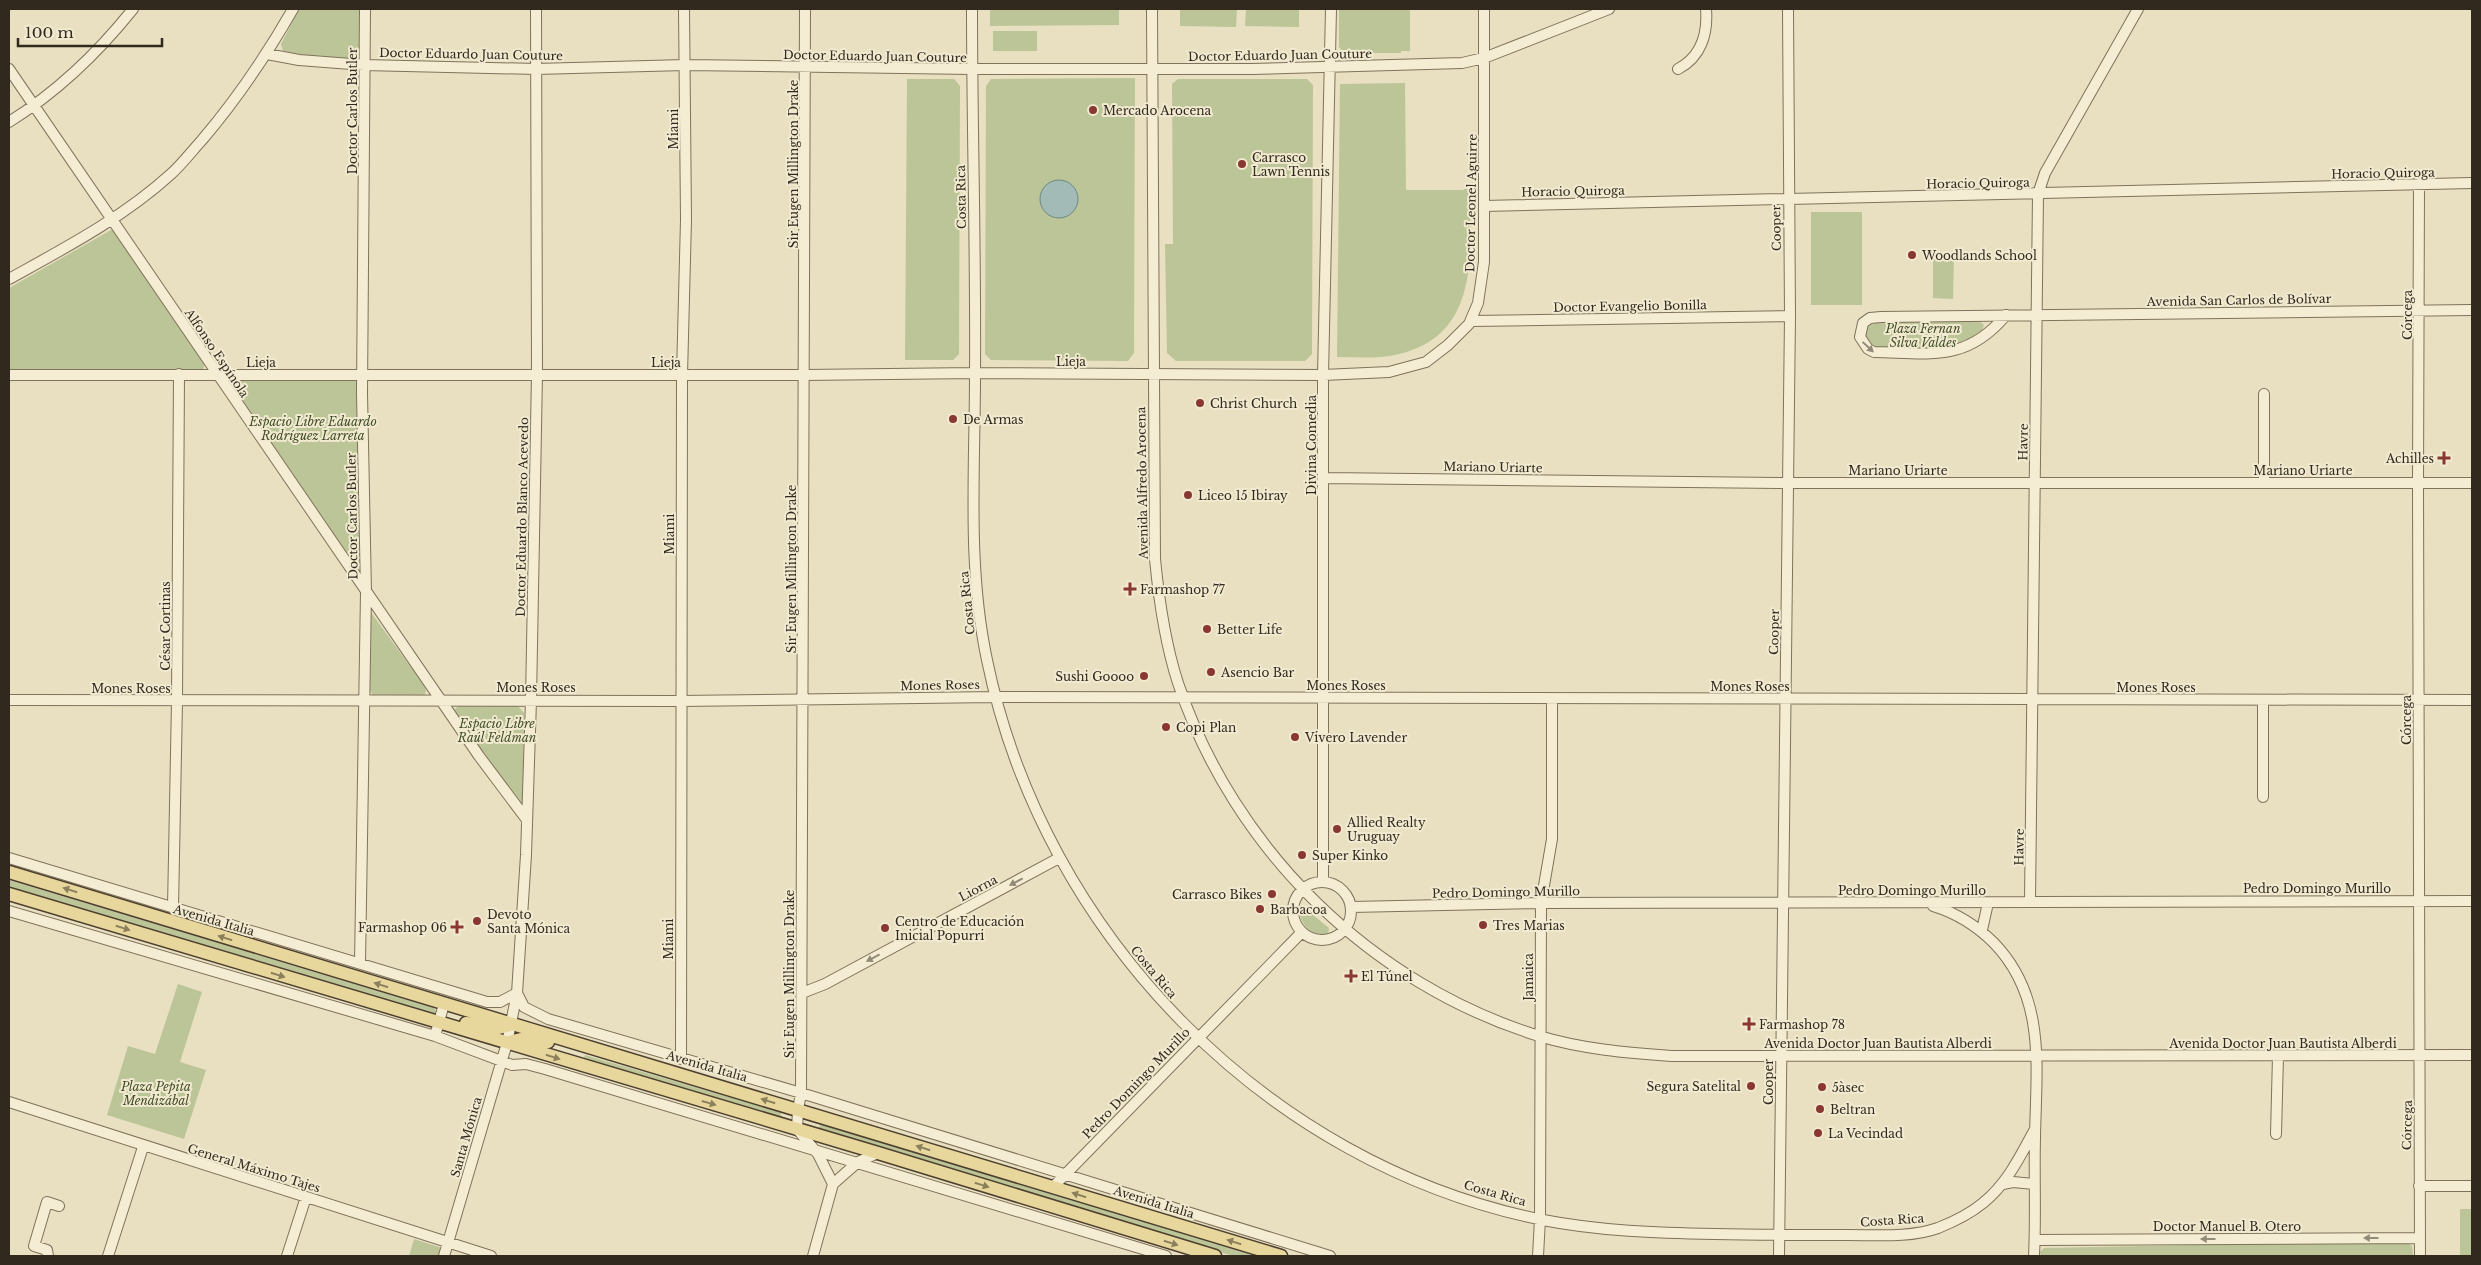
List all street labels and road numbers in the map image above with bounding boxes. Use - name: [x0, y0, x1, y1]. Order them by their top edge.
- street label: Doctor Eduardo Juan Couture: [379, 45, 563, 63]
- street label: Doctor Eduardo Juan Couture: [1188, 46, 1372, 64]
- street label: Doctor Carlos Butler: [345, 47, 360, 175]
- street label: Doctor Eduardo Juan Couture: [783, 47, 967, 65]
- street label: Sir Eugen Millington Drake: [786, 80, 801, 248]
- street label: Miami: [666, 109, 681, 149]
- street label: Doctor Leonel Aguirre: [1462, 134, 1480, 272]
- street label: Costa Rica: [953, 165, 969, 229]
- street label: Horacio Quiroga: [2331, 165, 2435, 181]
- street label: Horacio Quiroga: [1926, 175, 2030, 191]
- street label: Horacio Quiroga: [1521, 183, 1625, 199]
- street label: Cooper: [1768, 205, 1784, 251]
- street label: Córcega: [2400, 290, 2415, 340]
- street label: Avenida San Carlos de Bolívar: [2146, 291, 2332, 309]
- street label: Doctor Evangelio Bonilla: [1553, 297, 1707, 315]
- street label: Alfonso Espínola: [181, 305, 252, 401]
- street label: Lieja: [1056, 354, 1086, 369]
- street label: Lieja: [246, 355, 276, 370]
- street label: Lieja: [651, 355, 681, 370]
- street label: Divina Comedia: [1304, 394, 1319, 495]
- street label: Avenida Alfredo Arocena: [1133, 406, 1151, 561]
- street label: Doctor Eduardo Blanco Acevedo: [513, 417, 531, 617]
- street label: Havre: [2015, 423, 2031, 461]
- street label: Doctor Carlos Butler: [343, 452, 361, 580]
- street label: Mariano Uriarte: [1443, 459, 1543, 475]
- street label: Mariano Uriarte: [1848, 463, 1948, 478]
- street label: Mariano Uriarte: [2253, 463, 2353, 478]
- street label: Sir Eugen Millington Drake: [784, 485, 799, 653]
- street label: Miami: [662, 514, 677, 554]
- street label: Costa Rica: [956, 570, 978, 636]
- street label: César Cortinas: [158, 581, 173, 671]
- street label: Cooper: [1766, 609, 1782, 655]
- street label: Mones Roses: [900, 677, 980, 693]
- street label: Mones Roses: [1306, 678, 1386, 693]
- street label: Mones Roses: [1710, 679, 1790, 694]
- street label: Mones Roses: [496, 680, 576, 695]
- street label: Mones Roses: [2116, 680, 2196, 695]
- street label: Mones Roses: [91, 681, 171, 696]
- street label: Córcega: [2399, 695, 2414, 745]
- street label: Havre: [2011, 828, 2027, 866]
- street label: Liorna: [956, 872, 1000, 904]
- street label: Pedro Domingo Murillo: [2243, 881, 2391, 896]
- street label: Pedro Domingo Murillo: [1432, 883, 1580, 901]
- street label: Pedro Domingo Murillo: [1838, 883, 1986, 898]
- street label: Sir Eugen Millington Drake: [782, 890, 797, 1058]
- street label: Avenida Italia: [171, 901, 257, 939]
- street label: Miami: [661, 919, 676, 959]
- street label: Costa Rica: [1128, 943, 1181, 1002]
- street label: Jamaica: [1521, 953, 1536, 1003]
- street label: Pedro Domingo Murillo: [1079, 1024, 1193, 1142]
- street label: Avenida Doctor Juan Bautista Alberdi: [1763, 1036, 1992, 1051]
- street label: Avenida Doctor Juan Bautista Alberdi: [2168, 1036, 2397, 1051]
- street label: Avenida Italia: [664, 1047, 750, 1085]
- street label: Cooper: [1761, 1059, 1776, 1105]
- street label: Santa Mónica: [447, 1095, 485, 1179]
- street label: Córcega: [2399, 1099, 2415, 1150]
- street label: General Máximo Tajes: [186, 1141, 322, 1195]
- street label: Costa Rica: [1462, 1177, 1528, 1209]
- street label: Avenida Italia: [1111, 1182, 1196, 1221]
- street label: Costa Rica: [1860, 1210, 1925, 1230]
- street label: Doctor Manuel B. Otero: [2153, 1219, 2301, 1234]

